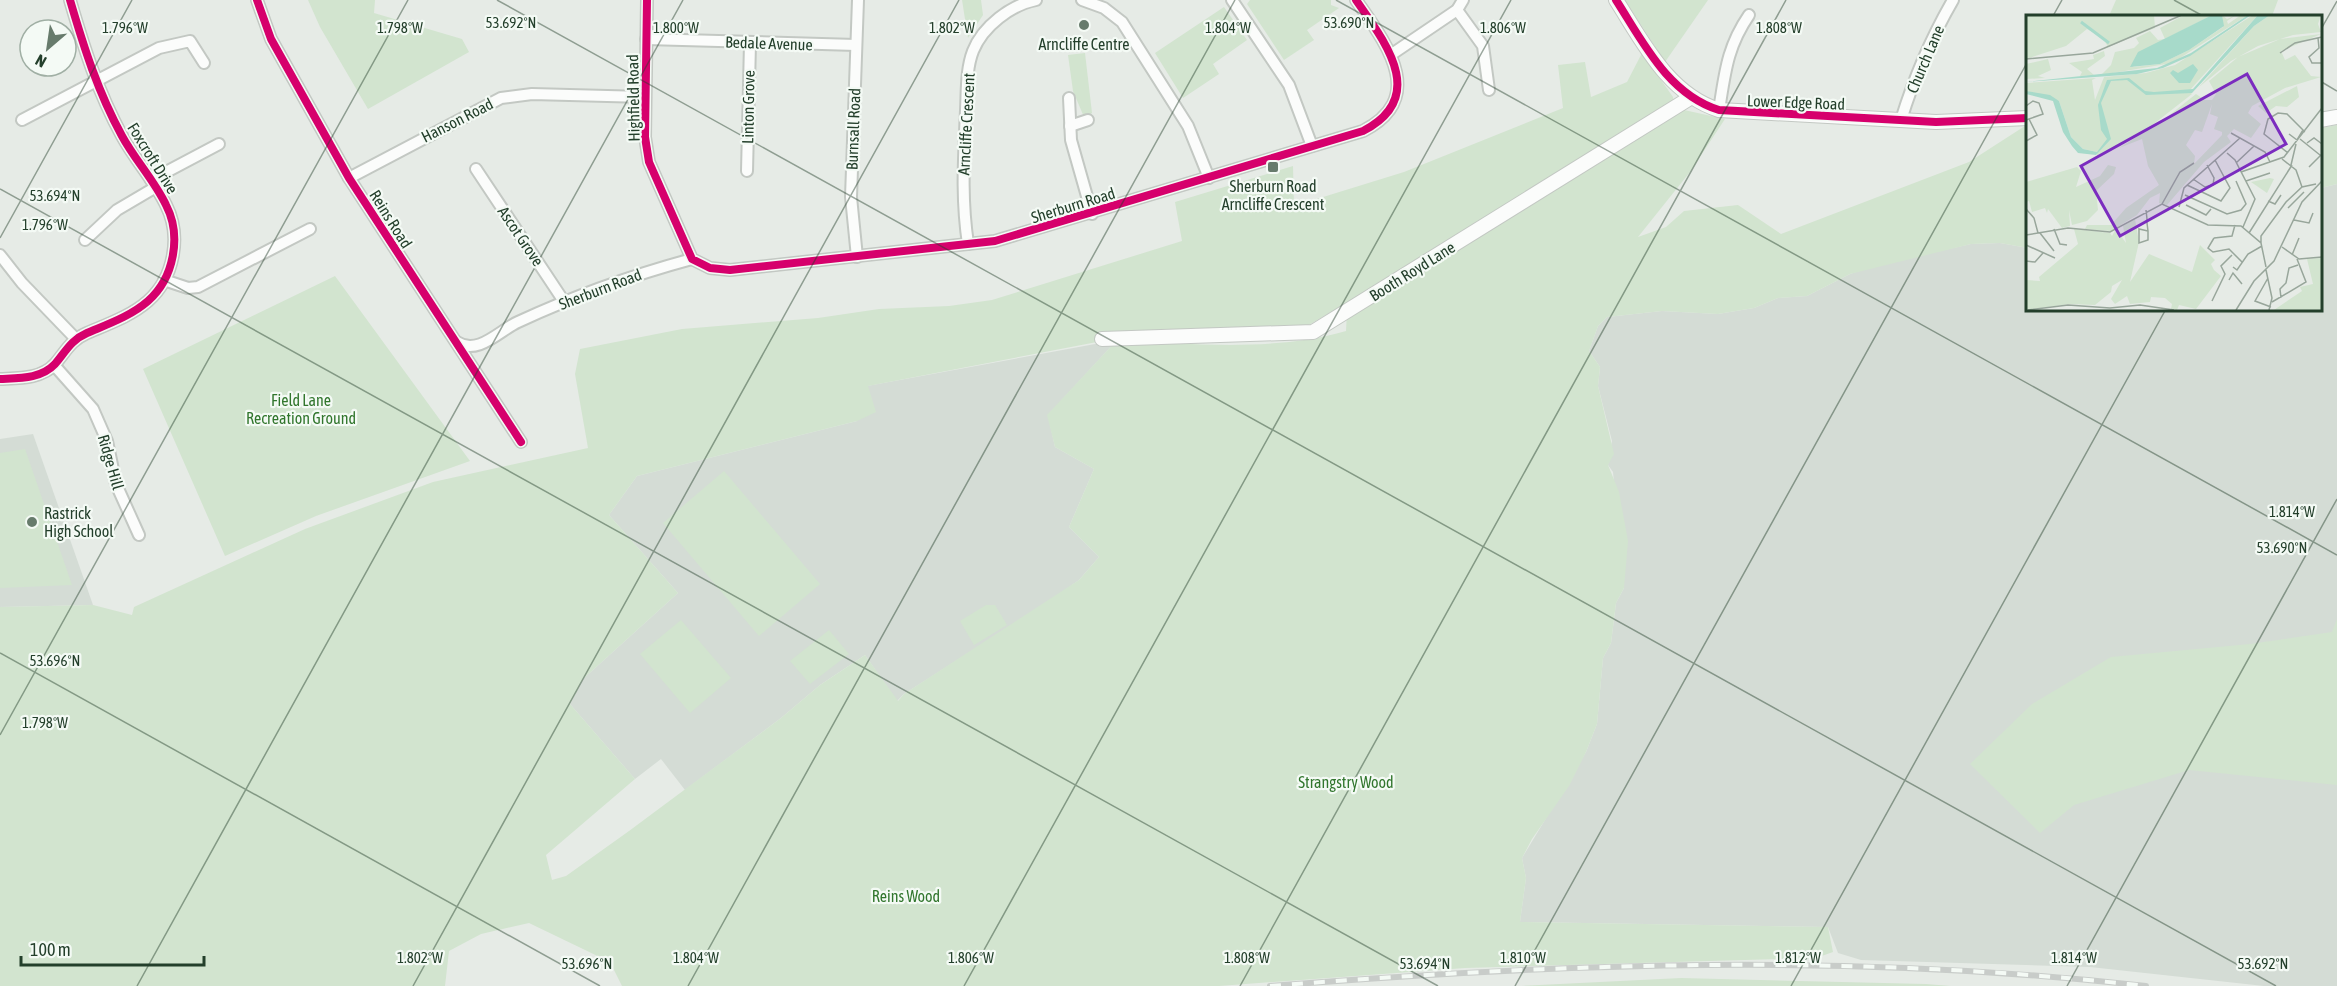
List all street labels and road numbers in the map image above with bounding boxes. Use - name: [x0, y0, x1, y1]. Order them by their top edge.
- street label: Church Lane: [1903, 22, 1947, 96]
- street label: Bedale Avenue: [725, 32, 813, 54]
- street label: Highfield Road: [623, 54, 644, 142]
- street label: Linton Grove: [738, 70, 758, 144]
- street label: Arncliffe Crescent: [954, 72, 978, 176]
- street label: Burnsall Road: [843, 88, 863, 170]
- street label: Lower Edge Road: [1747, 91, 1845, 114]
- street label: Hanson Road: [418, 94, 496, 146]
- street label: Foxcroft Drive: [124, 119, 182, 197]
- street label: Sherburn Road: [1029, 184, 1117, 226]
- street label: Reins Road: [366, 187, 416, 251]
- street label: Ascot Grove: [495, 203, 547, 269]
- street label: Booth Royd Lane: [1366, 238, 1459, 305]
- street label: Sherburn Road: [556, 265, 644, 313]
- street label: Ridge Hill: [94, 432, 128, 493]

